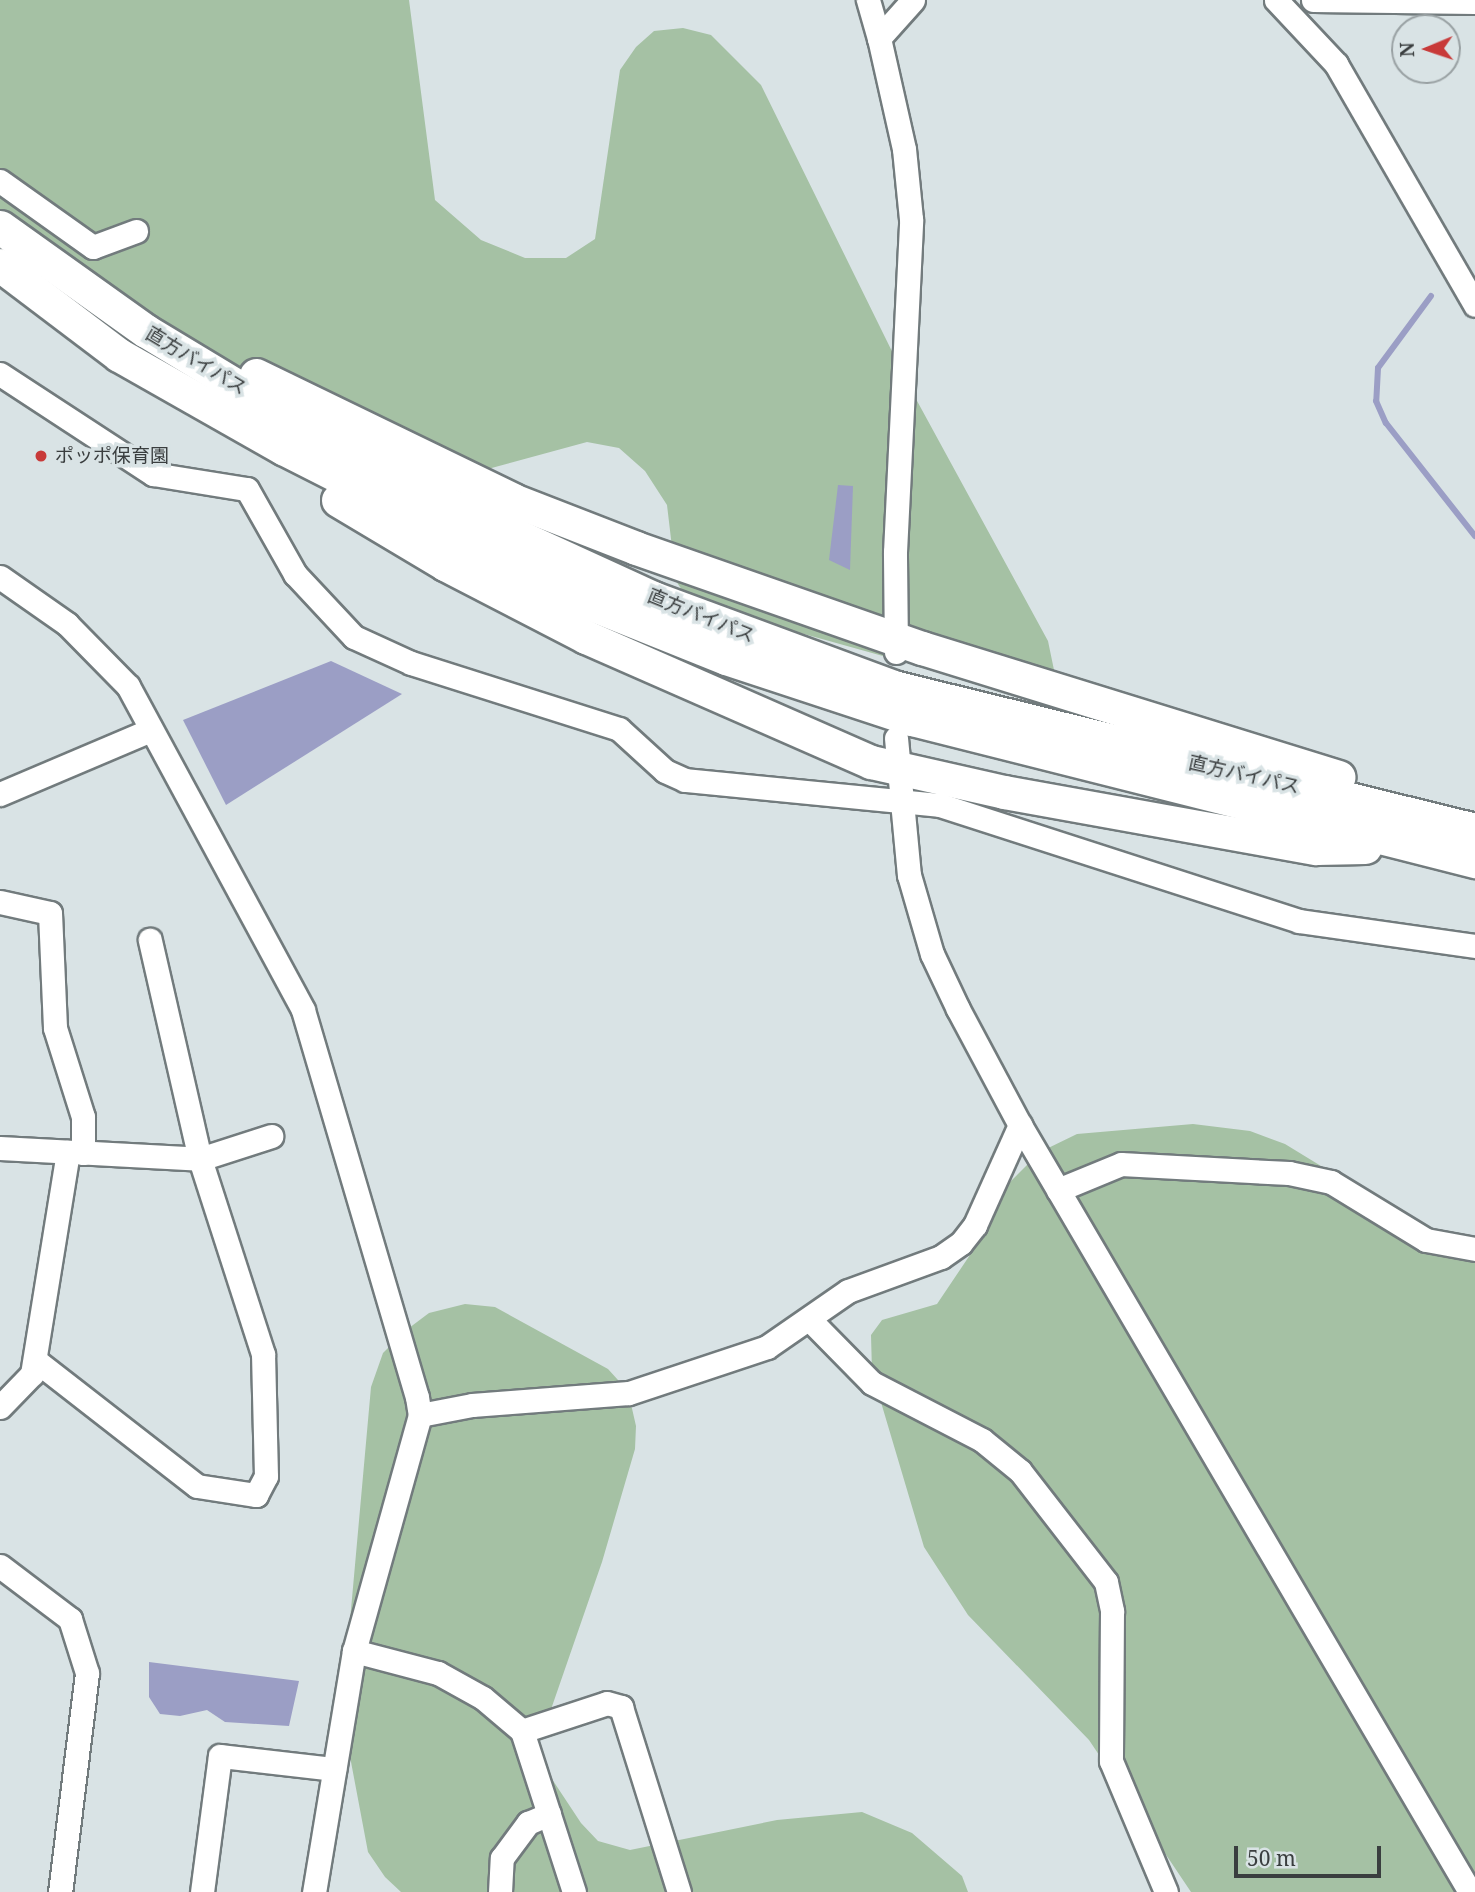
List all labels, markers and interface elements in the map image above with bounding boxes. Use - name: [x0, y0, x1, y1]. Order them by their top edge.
- north arrow: [1391, 14, 1461, 84]
- text: N: [1394, 42, 1420, 58]
- street label: 直方バイパス: [141, 322, 251, 400]
- place label: ポッポ保育園: [55, 445, 169, 467]
- marker: ポッポ保育園: [33, 448, 49, 464]
- street label: 直方バイパス: [644, 584, 758, 648]
- street label: 直方バイパス: [1186, 751, 1302, 799]
- scale bar: [1237, 1832, 1384, 1876]
- text: 50 m: [1247, 1844, 1296, 1872]

